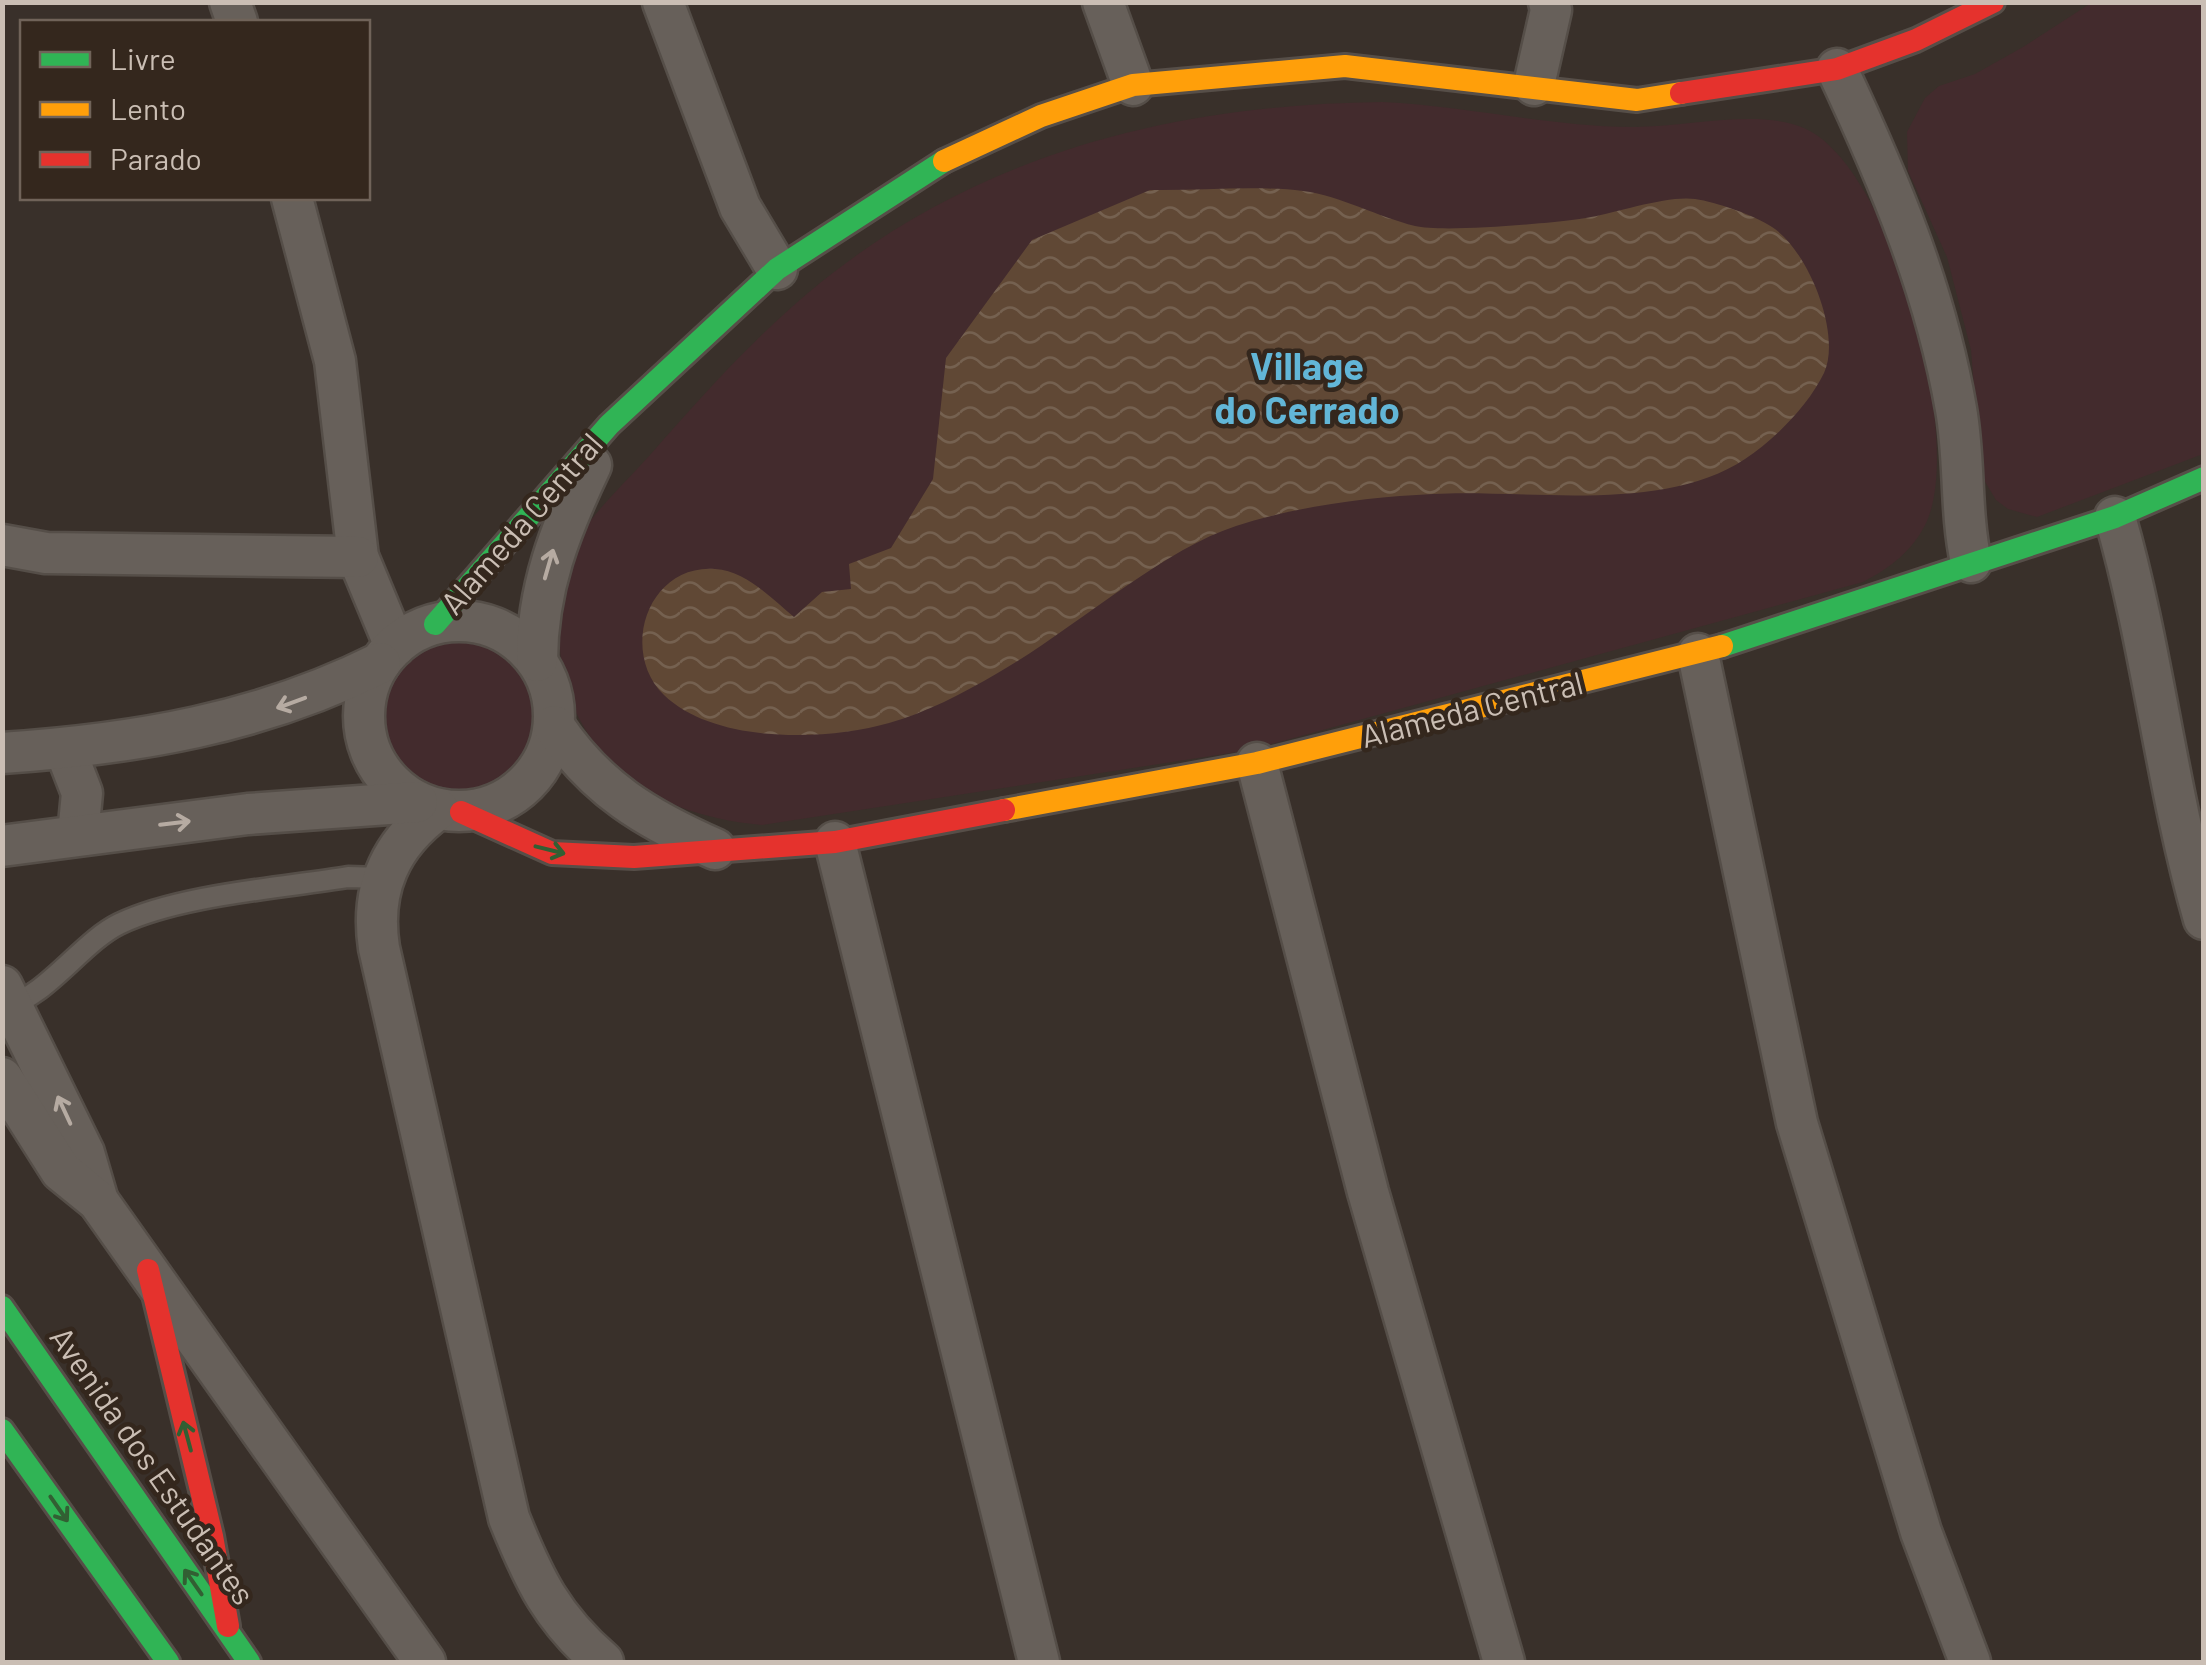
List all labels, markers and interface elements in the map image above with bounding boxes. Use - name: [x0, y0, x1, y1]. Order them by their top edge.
- legend: [20, 20, 370, 200]
- text: Livre: [110, 40, 176, 76]
- text: Lento: [110, 90, 186, 126]
- text: Parado: [110, 140, 202, 176]
- district label: Village do Cerrado: [1214, 342, 1400, 432]
- street label: Alameda Central: [432, 424, 609, 621]
- one-way arrow: [541, 549, 559, 581]
- street label: Alameda Central: [1357, 662, 1586, 754]
- one-way arrow: [277, 695, 308, 713]
- one-way arrow: [158, 814, 191, 832]
- one-way arrow: [534, 841, 566, 860]
- one-way arrow: [54, 1096, 73, 1126]
- street label: Avenida dos Estudantes: [43, 1319, 264, 1611]
- one-way arrow: [177, 1421, 195, 1452]
- one-way arrow: [48, 1495, 69, 1523]
- one-way arrow: [183, 1569, 204, 1597]

